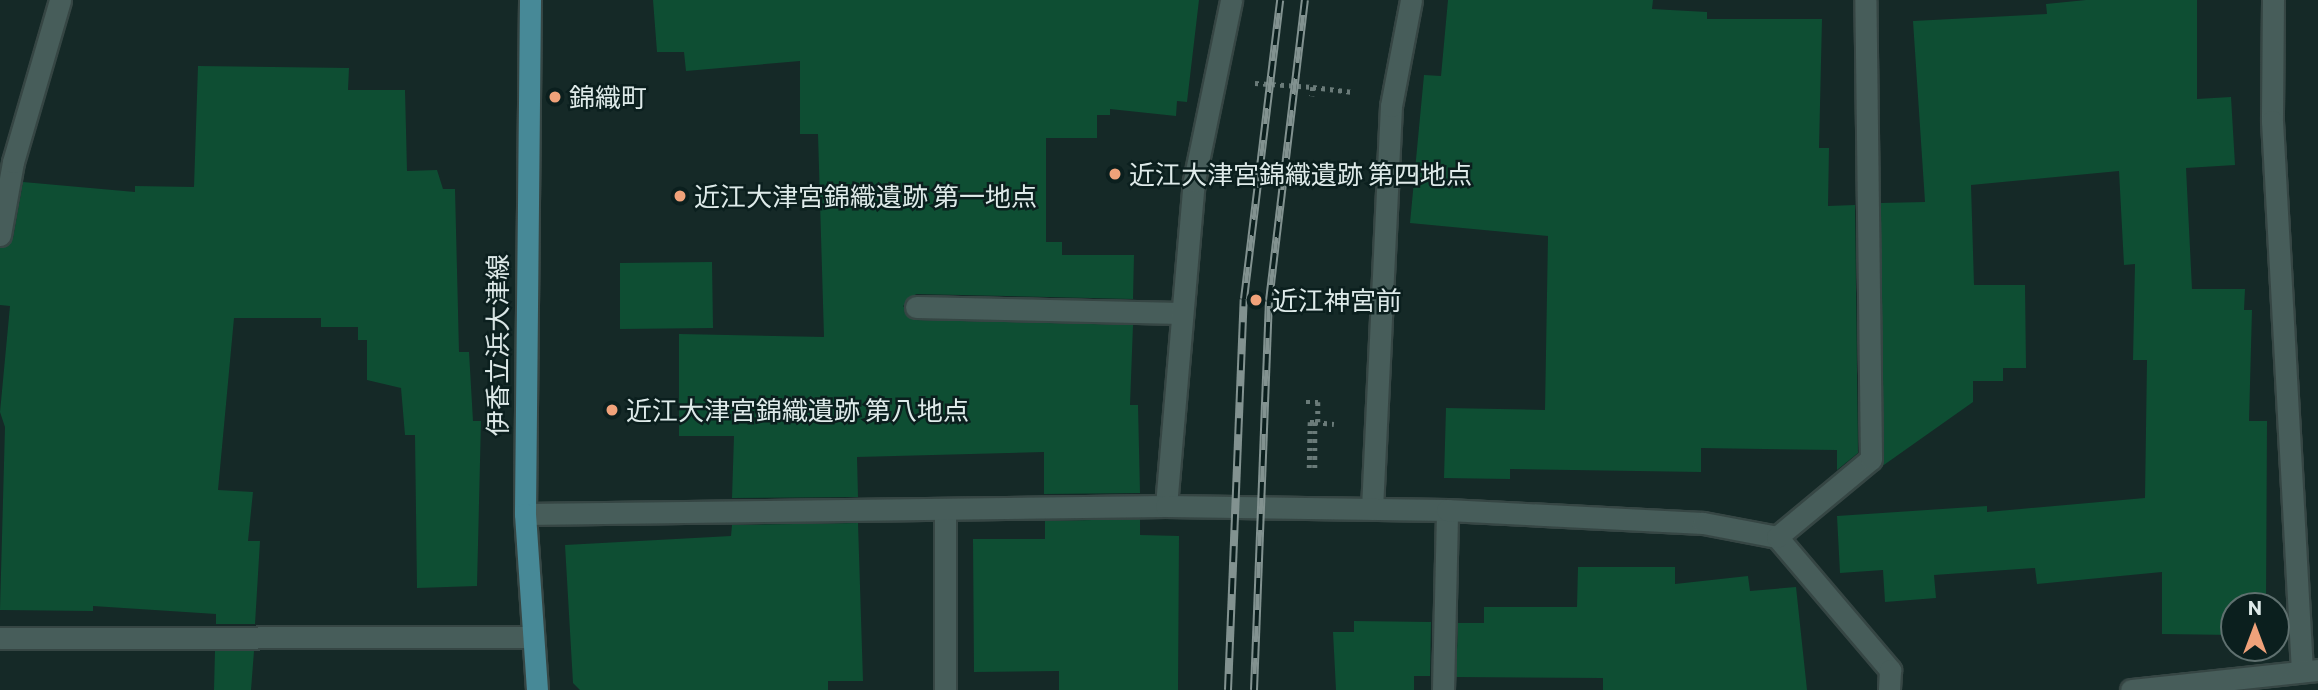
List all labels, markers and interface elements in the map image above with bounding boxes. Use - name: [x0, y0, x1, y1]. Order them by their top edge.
- place label: 錦織町: [569, 81, 647, 113]
- marker: 錦織町: [547, 89, 563, 105]
- place label: 近江大津宮錦織遺跡 第四地点: [1129, 158, 1472, 190]
- marker: 近江大津宮錦織遺跡 第四地点: [1107, 166, 1123, 182]
- place label: 近江大津宮錦織遺跡 第一地点: [694, 180, 1037, 212]
- marker: 近江大津宮錦織遺跡 第一地点: [672, 188, 688, 204]
- street label: 伊香立浜大津線: [481, 254, 513, 436]
- place label: 近江神宮前: [1272, 284, 1402, 316]
- marker: 近江神宮前: [1246, 290, 1266, 310]
- place label: 近江大津宮錦織遺跡 第八地点: [626, 394, 969, 426]
- marker: 近江大津宮錦織遺跡 第八地点: [604, 402, 620, 418]
- north arrow: [2220, 592, 2290, 662]
- text: N: [2248, 596, 2262, 619]

